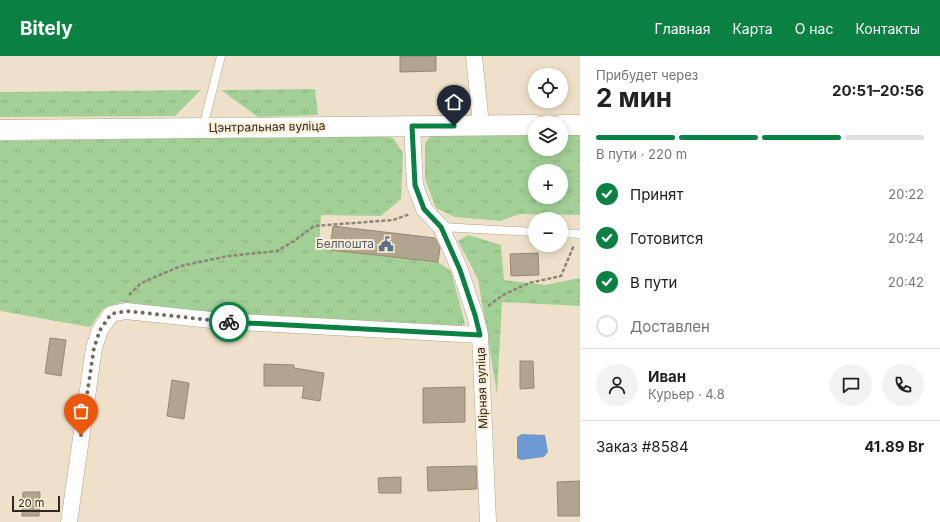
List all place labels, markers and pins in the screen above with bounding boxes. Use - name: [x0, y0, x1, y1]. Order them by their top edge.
- pin: [437, 85, 471, 126]
- public building icon: Белпошта: [377, 235, 395, 253]
- place label: Белпошта: [316, 236, 374, 251]
- pin: [64, 394, 98, 435]

